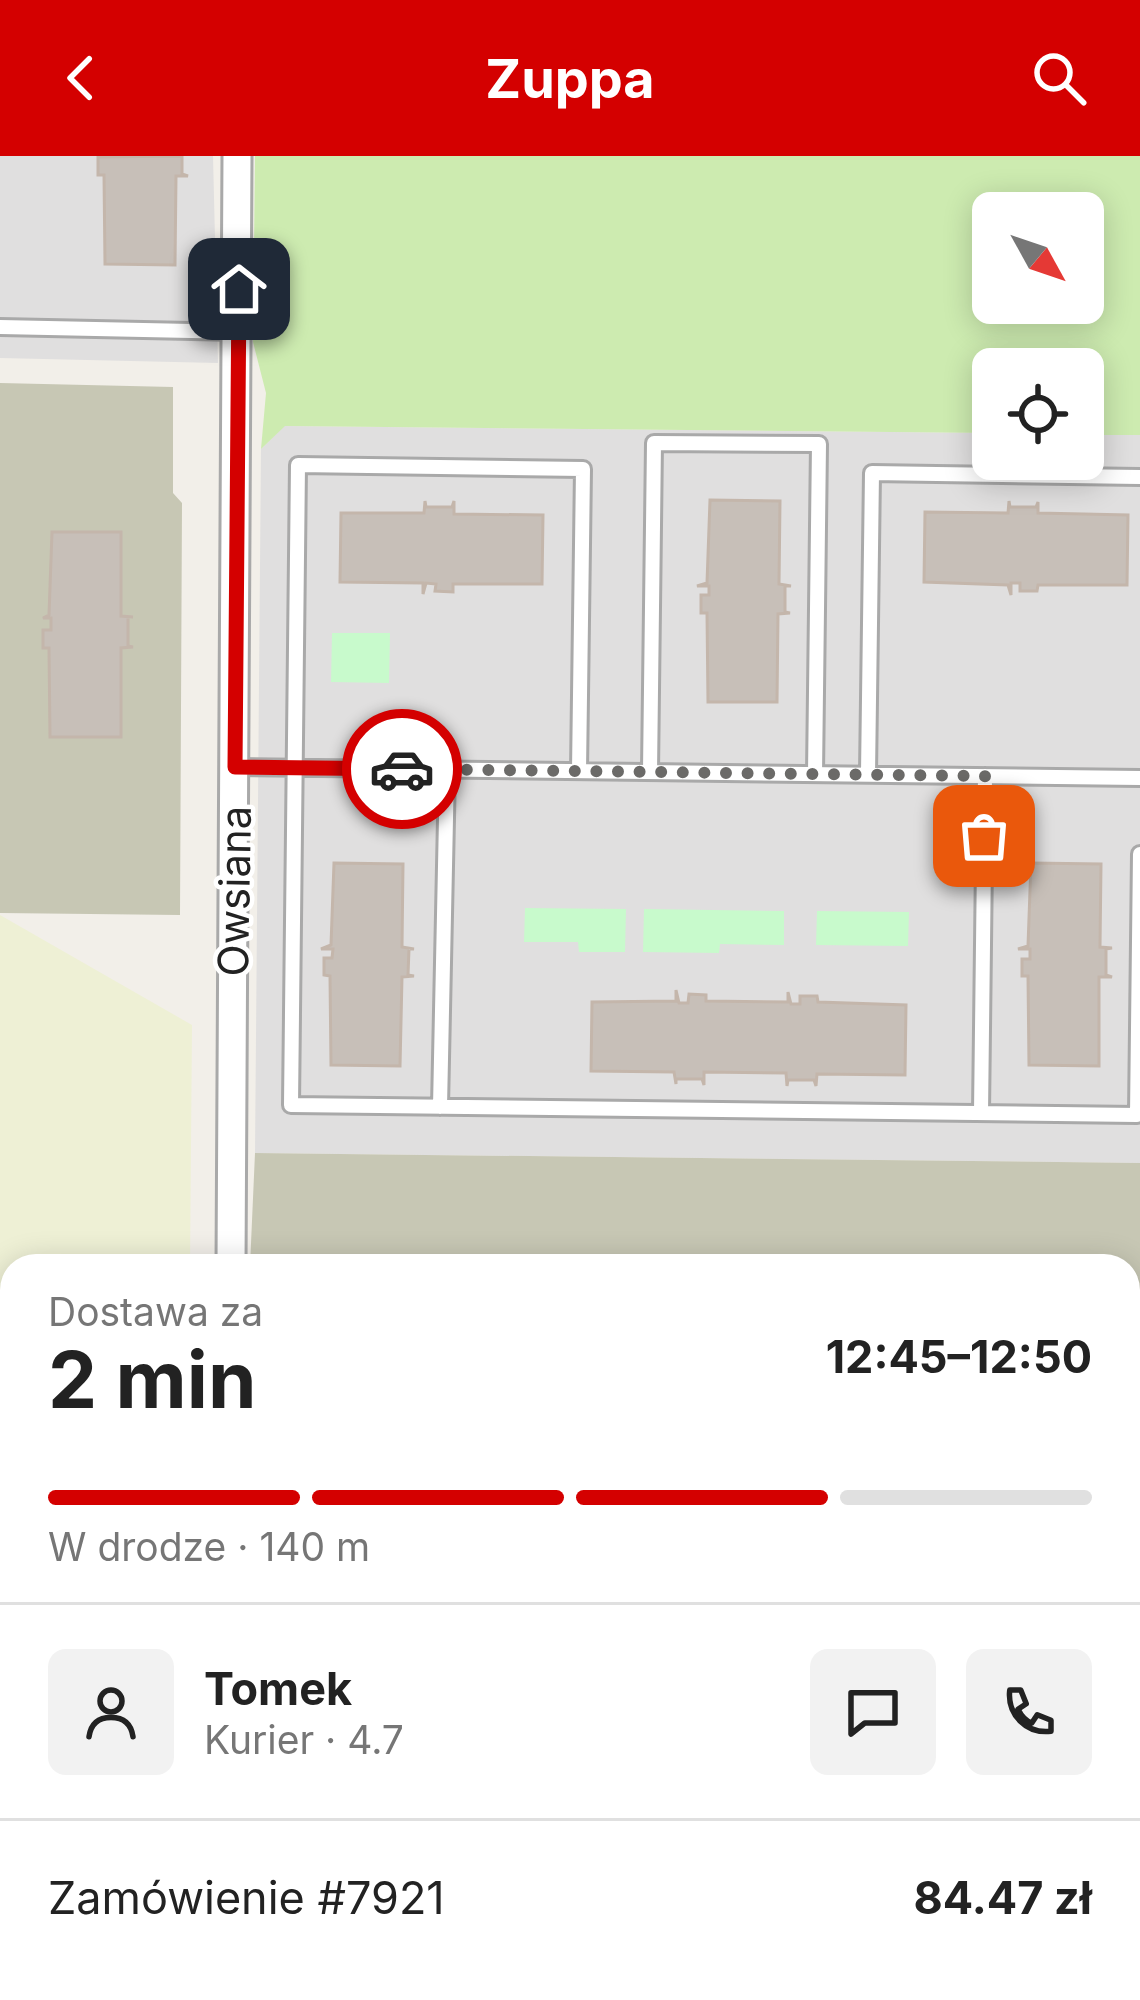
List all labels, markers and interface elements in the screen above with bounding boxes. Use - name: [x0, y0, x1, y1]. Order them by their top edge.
- icon: back: [48, 45, 114, 111]
- icon: search: [1026, 45, 1092, 111]
- text: Zuppa: [485, 46, 655, 111]
- north arrow: [972, 192, 1104, 324]
- map controls: [972, 192, 1104, 480]
- pin: [188, 238, 290, 340]
- icon: home: [206, 256, 272, 322]
- button: locate: [972, 348, 1104, 480]
- courier: [342, 709, 462, 829]
- icon: car: [369, 736, 435, 802]
- pin: [933, 785, 1035, 887]
- icon: bag: [951, 803, 1017, 869]
- street label: Owsiana: [207, 805, 261, 977]
- text: Dostawa za: [48, 1288, 263, 1335]
- text: 12:45–12:50: [826, 1329, 1092, 1384]
- text: 2 min: [48, 1332, 256, 1427]
- text: W drodze · 140 m: [48, 1523, 370, 1570]
- button: person: [48, 1649, 174, 1775]
- button: chat: [810, 1649, 936, 1775]
- button: phone: [966, 1649, 1092, 1775]
- text: Tomek: [204, 1661, 352, 1716]
- text: Kurier · 4.7: [204, 1716, 404, 1763]
- text: Zamówienie #7921: [48, 1870, 445, 1925]
- text: 84.47 zł: [914, 1870, 1092, 1925]

